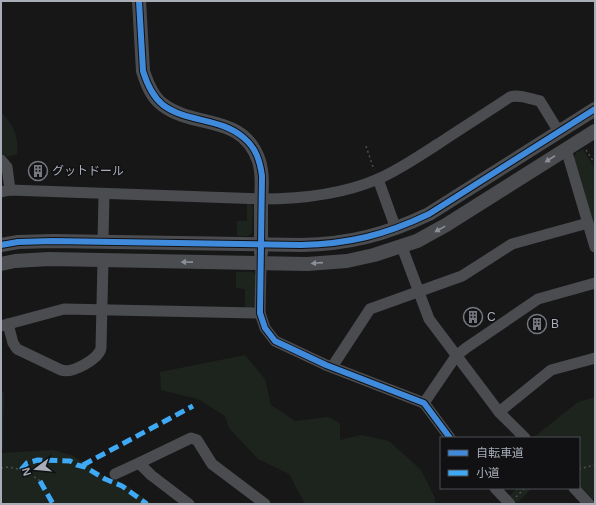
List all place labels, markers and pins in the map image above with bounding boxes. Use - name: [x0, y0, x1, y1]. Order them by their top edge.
- building icon: グットドール: [27, 160, 49, 182]
- place label: グットドール: [52, 164, 124, 178]
- building icon: C: [462, 306, 484, 328]
- place label: C: [487, 310, 496, 324]
- building icon: B: [526, 313, 548, 335]
- place label: B: [551, 317, 559, 331]

